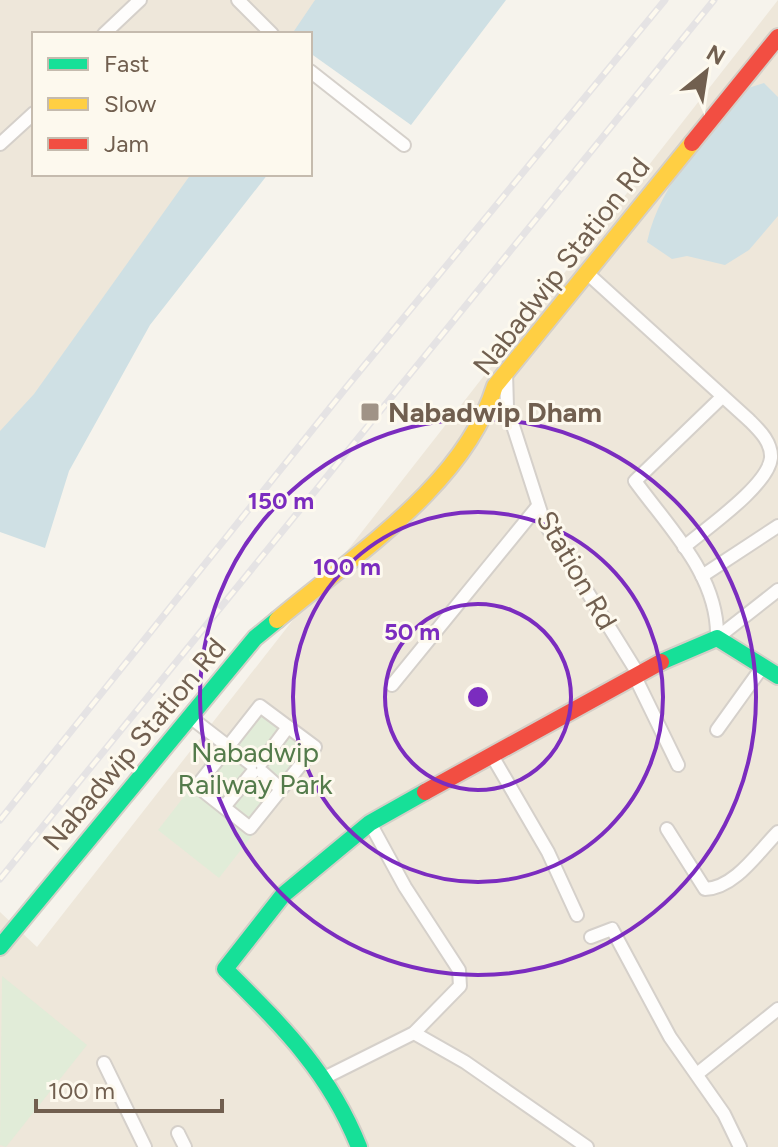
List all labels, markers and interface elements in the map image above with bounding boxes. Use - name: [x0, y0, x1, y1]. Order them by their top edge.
- legend: [32, 32, 312, 176]
- north arrow: [666, 32, 746, 112]
- text: N: [702, 39, 730, 71]
- text: Fast: [104, 49, 149, 78]
- text: Slow: [104, 89, 157, 118]
- text: Jam: [104, 129, 149, 158]
- street label: Nabadwip Station Rd: [465, 150, 657, 382]
- place label: Nabadwip Dham: [388, 395, 602, 429]
- marker: Nabadwip Dham: [359, 401, 381, 423]
- text: 150 m: [248, 486, 314, 515]
- street label: Station Rd: [529, 504, 625, 636]
- text: 100 m: [313, 552, 381, 581]
- text: 50 m: [384, 617, 440, 646]
- street label: Nabadwip Station Rd: [35, 631, 233, 857]
- centre of rings: [464, 683, 492, 711]
- park label: Nabadwip Railway Park: [177, 735, 333, 801]
- scale bar: [36, 1063, 222, 1113]
- text: 100 m: [48, 1076, 115, 1105]

